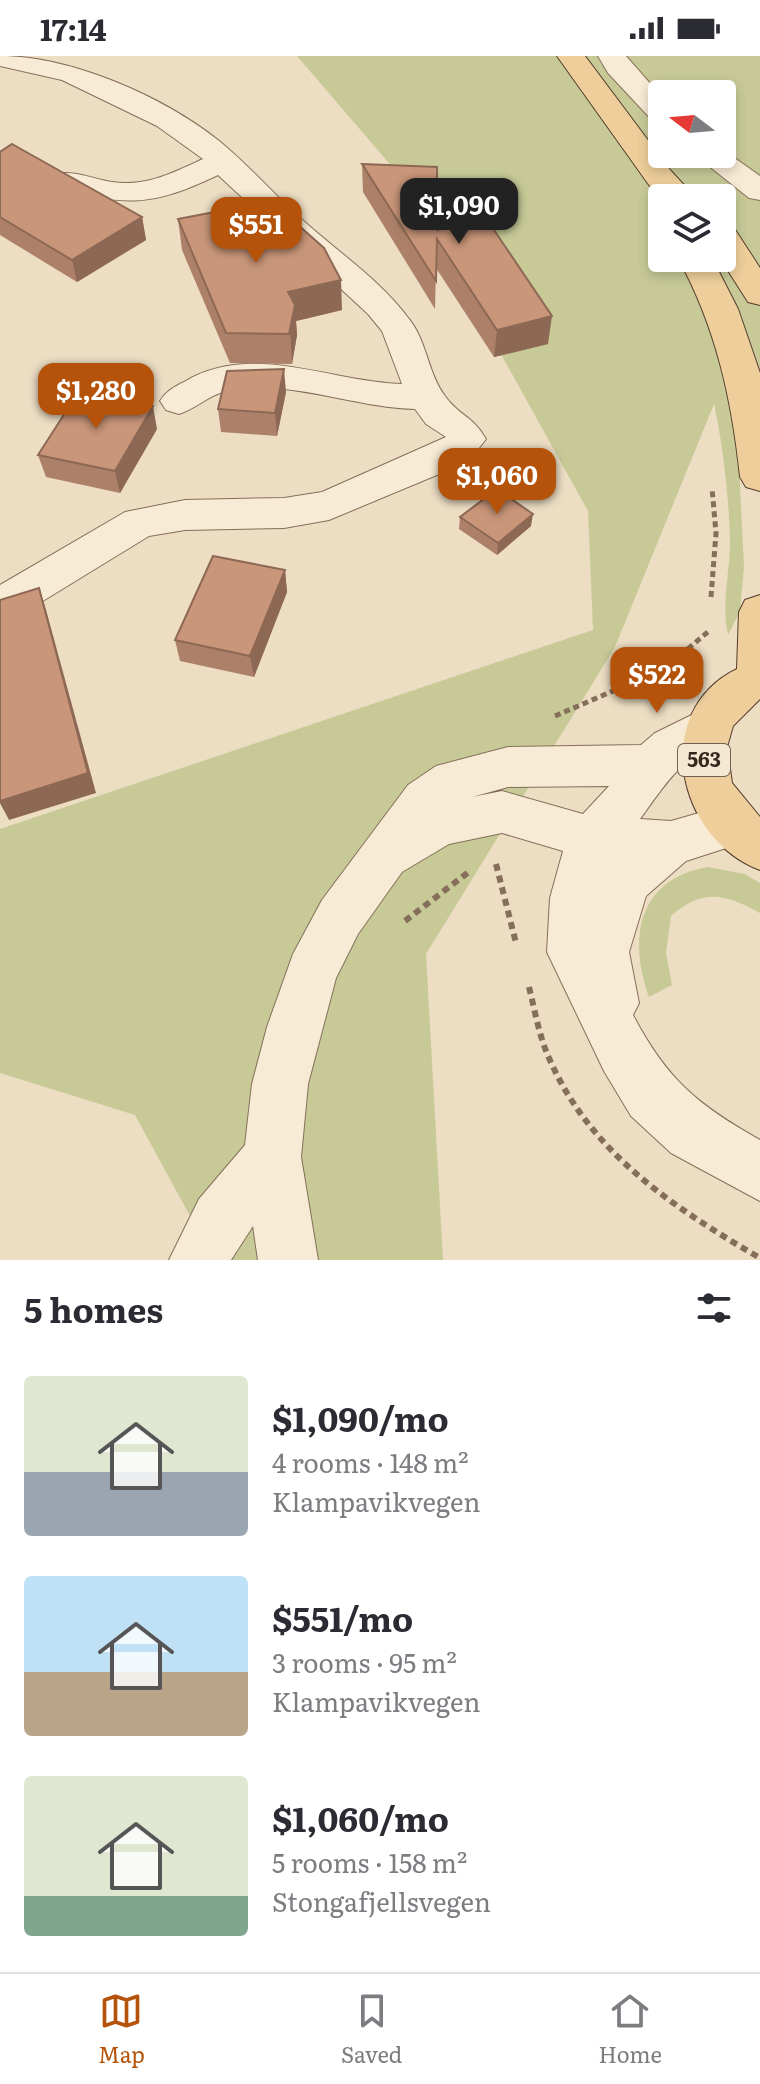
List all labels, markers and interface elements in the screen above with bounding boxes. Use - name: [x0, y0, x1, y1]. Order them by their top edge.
- text: 17:14: [40, 6, 107, 50]
- north arrow: [648, 80, 736, 168]
- map controls: [648, 80, 736, 272]
- pin: $1,090: [394, 178, 524, 246]
- text: $1,090: [418, 184, 500, 223]
- button: layers: [648, 184, 736, 272]
- pin: $551: [209, 197, 303, 265]
- text: $551: [229, 203, 283, 242]
- pin: $1,280: [31, 363, 161, 431]
- text: $1,280: [56, 369, 136, 408]
- pin: $1,060: [432, 448, 562, 516]
- text: $1,060: [456, 454, 538, 493]
- pin: $522: [610, 647, 704, 715]
- text: $522: [628, 653, 686, 692]
- road number: 563: [678, 744, 730, 776]
- text: 5 homes: [24, 1283, 163, 1333]
- icon: filters: [692, 1286, 736, 1330]
- text: $1,090/mo: [272, 1392, 449, 1442]
- icon: home: [88, 1408, 184, 1504]
- text: 4 rooms · 148 m²: [272, 1442, 468, 1481]
- text: Klampavikvegen: [272, 1481, 480, 1520]
- text: $551/mo: [272, 1592, 413, 1642]
- icon: home: [88, 1608, 184, 1704]
- text: 3 rooms · 95 m²: [272, 1642, 457, 1681]
- text: Klampavikvegen: [272, 1681, 480, 1720]
- text: $1,060/mo: [272, 1792, 449, 1842]
- icon: home: [88, 1808, 184, 1904]
- text: 5 rooms · 158 m²: [272, 1842, 467, 1881]
- text: Stongafjellsvegen: [272, 1881, 491, 1920]
- tab: Map: [98, 1989, 145, 2070]
- tab: Saved: [341, 1989, 402, 2070]
- tab: Home: [598, 1989, 662, 2070]

